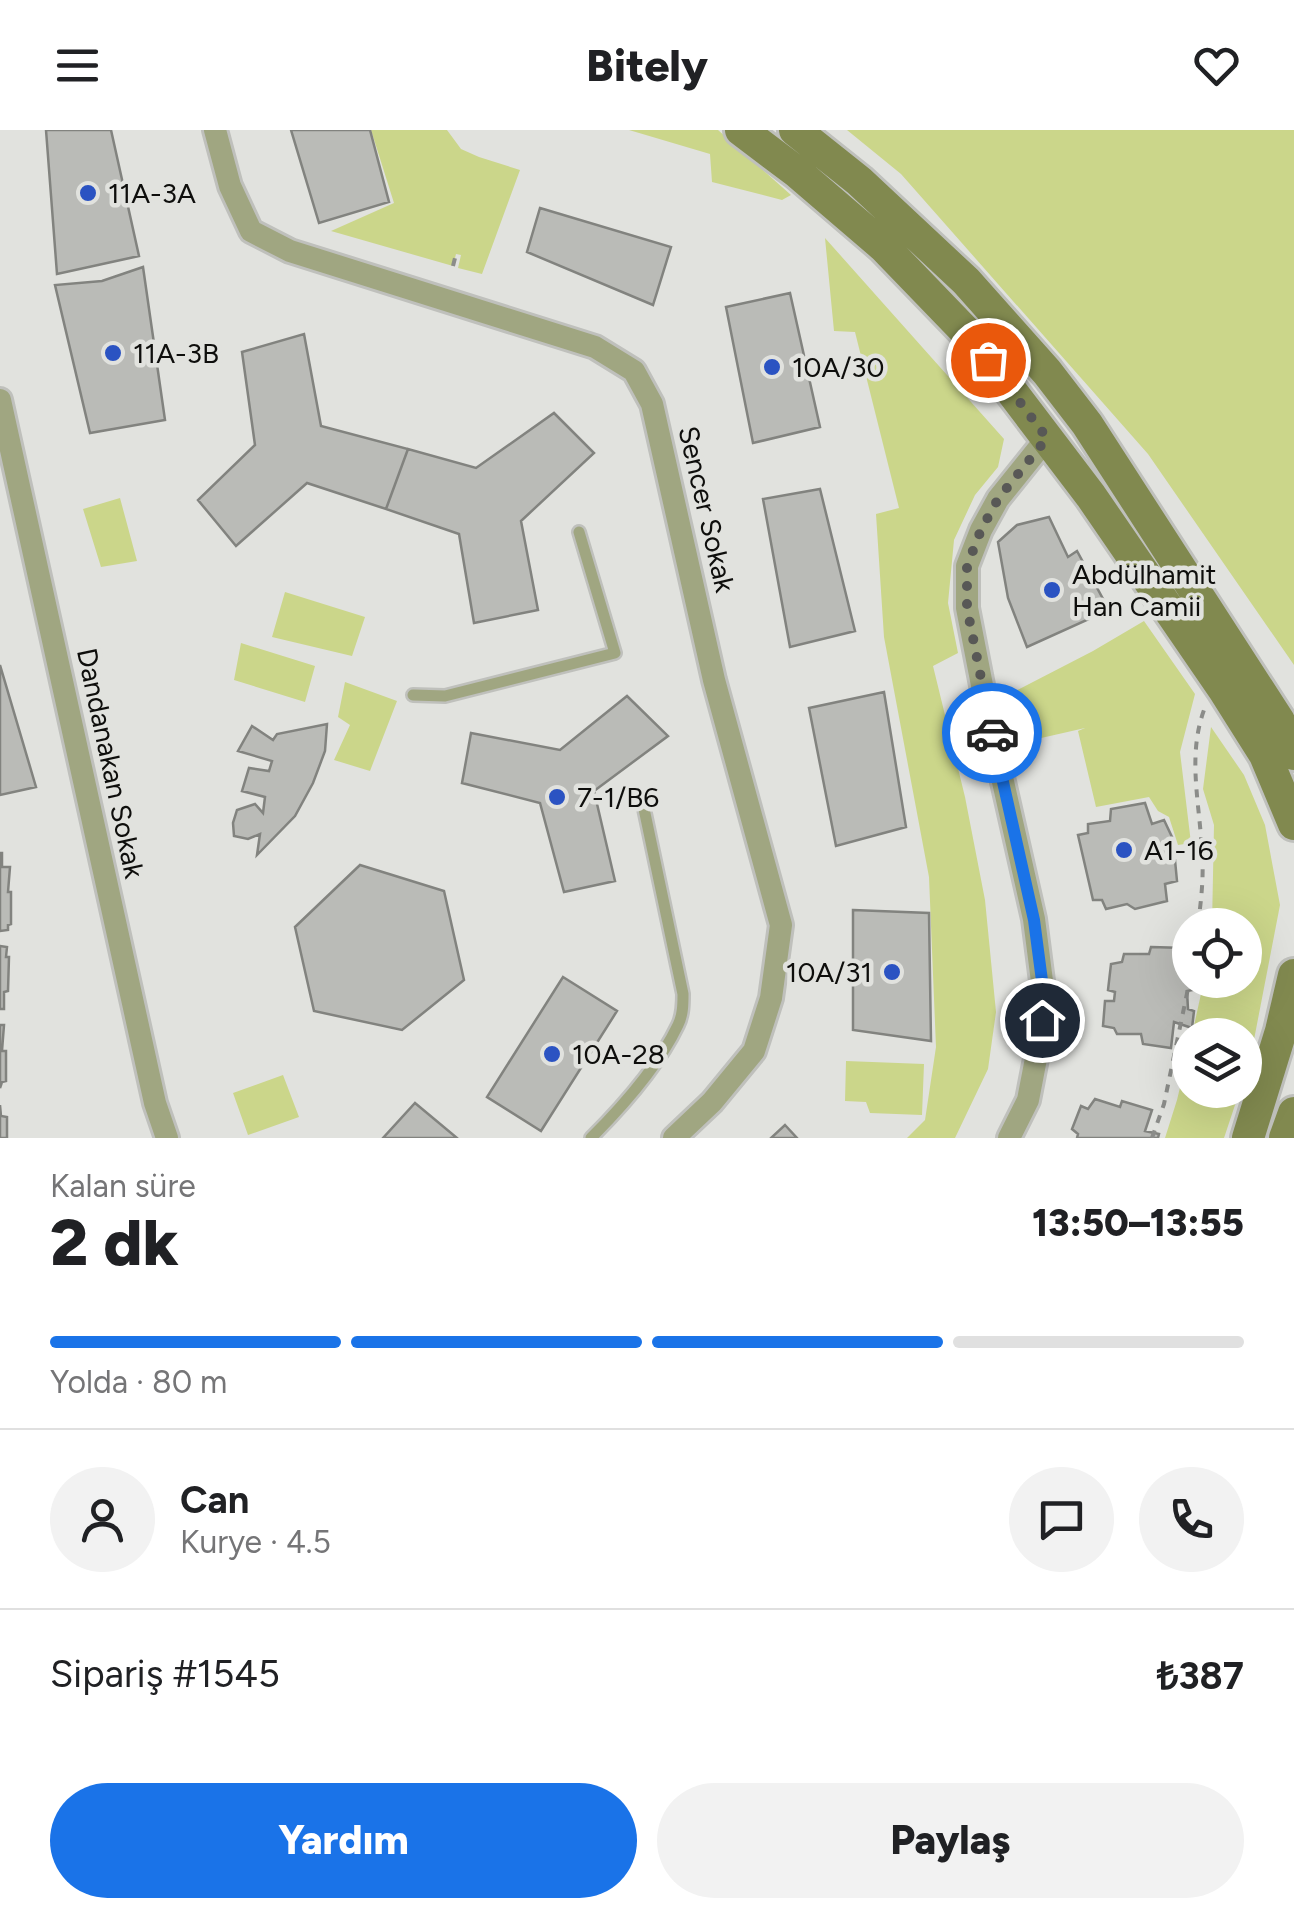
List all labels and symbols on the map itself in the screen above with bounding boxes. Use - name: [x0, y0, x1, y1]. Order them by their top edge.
- place label: 11A-3A: [108, 176, 196, 210]
- marker: 11A-3A: [77, 182, 99, 204]
- pin: [946, 318, 1031, 403]
- place label: 11A-3B: [133, 336, 219, 370]
- marker: 11A-3B: [102, 342, 124, 364]
- place label: 10A/30: [792, 350, 885, 384]
- marker: 10A/30: [761, 356, 783, 378]
- street label: Sencer Sokak: [671, 423, 743, 596]
- place label: Abdülhamit Han Camii: [1072, 557, 1216, 623]
- marker: Abdülhamit Han Camii: [1041, 579, 1063, 601]
- street label: Dandanakan Sokak: [70, 645, 152, 882]
- courier: [942, 683, 1042, 783]
- place label: 7-1/B6: [577, 780, 659, 814]
- marker: 7-1/B6: [546, 786, 568, 808]
- place label: A1-16: [1144, 833, 1214, 867]
- marker: A1-16: [1113, 839, 1135, 861]
- place label: 10A/31: [786, 955, 872, 989]
- marker: 10A/31: [881, 961, 903, 983]
- pin: [1000, 978, 1085, 1063]
- place label: 10A-28: [572, 1037, 665, 1071]
- marker: 10A-28: [541, 1043, 563, 1065]

